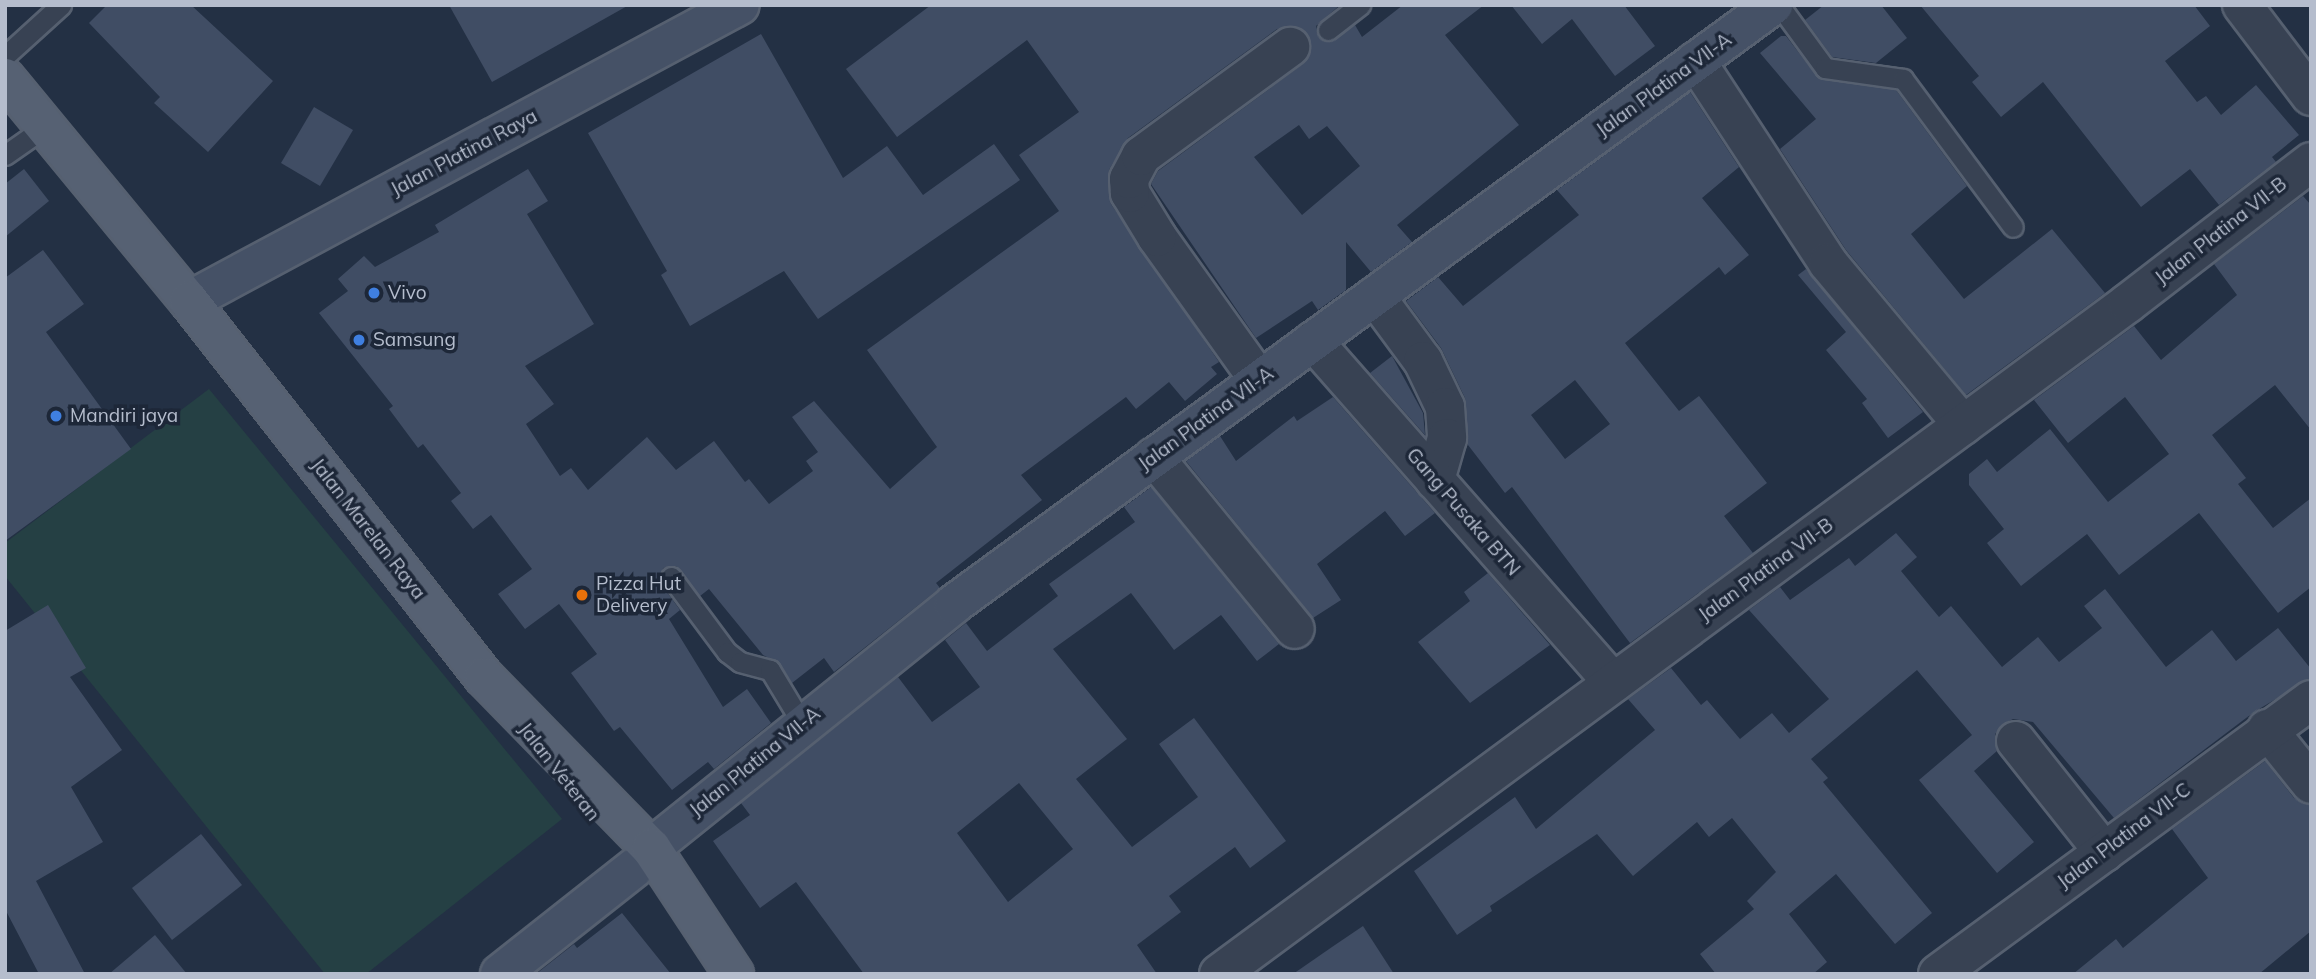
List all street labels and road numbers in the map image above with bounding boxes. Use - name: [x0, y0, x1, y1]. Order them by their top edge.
- street label: Jalan Platina VII-A: [1592, 28, 1736, 142]
- street label: Jalan Platina Raya: [387, 105, 541, 201]
- street label: Jalan Platina VII-B: [2151, 173, 2291, 289]
- street label: Jalan Platina VII-A: [1134, 362, 1278, 476]
- street label: Gang Pusaka BTN: [1401, 444, 1525, 580]
- street label: Jalan Marelan Raya: [306, 454, 430, 604]
- street label: Jalan Platina VII-B: [1694, 514, 1838, 626]
- street label: Jalan Platina VII-A: [685, 702, 825, 822]
- street label: Jalan Veteran: [514, 718, 604, 826]
- street label: Jalan Platina VII-C: [2053, 778, 2195, 894]

